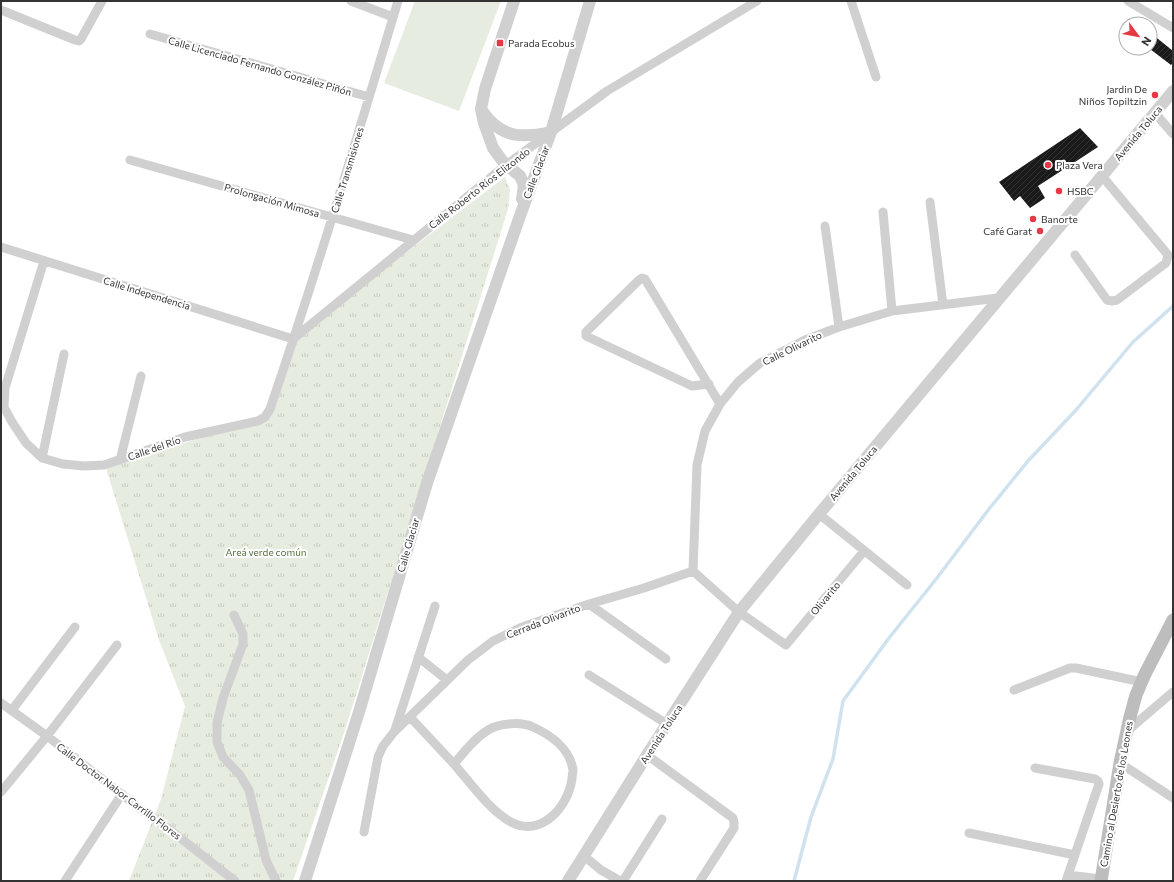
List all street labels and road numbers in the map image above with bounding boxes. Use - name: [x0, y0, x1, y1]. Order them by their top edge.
- street label: Calle Licenciado Fernando González Piñón: [167, 34, 353, 98]
- street label: Avenida Toluca: [1112, 103, 1164, 163]
- street label: Calle Transmisiones: [328, 125, 366, 214]
- street label: Calle Glaciar: [520, 144, 552, 200]
- street label: Calle Roberto Ríos Elizondo: [426, 145, 532, 231]
- street label: Prolongación Mimosa: [223, 181, 321, 219]
- street label: Calle Independencia: [102, 274, 192, 312]
- street label: Calle Olivarito: [760, 328, 824, 368]
- street label: Calle del Río: [126, 433, 182, 463]
- street label: Avenida Toluca: [827, 443, 879, 503]
- street label: Calle Glaciar: [394, 516, 422, 574]
- street label: Olivarito: [808, 579, 843, 617]
- street label: Cerrada Olivarito: [504, 601, 582, 641]
- street label: Avenida Toluca: [637, 702, 685, 766]
- street label: Camino al Desierto de los Leones: [1097, 720, 1135, 868]
- street label: Calle Doctor Nabor Carrillo Flores: [54, 740, 184, 842]

